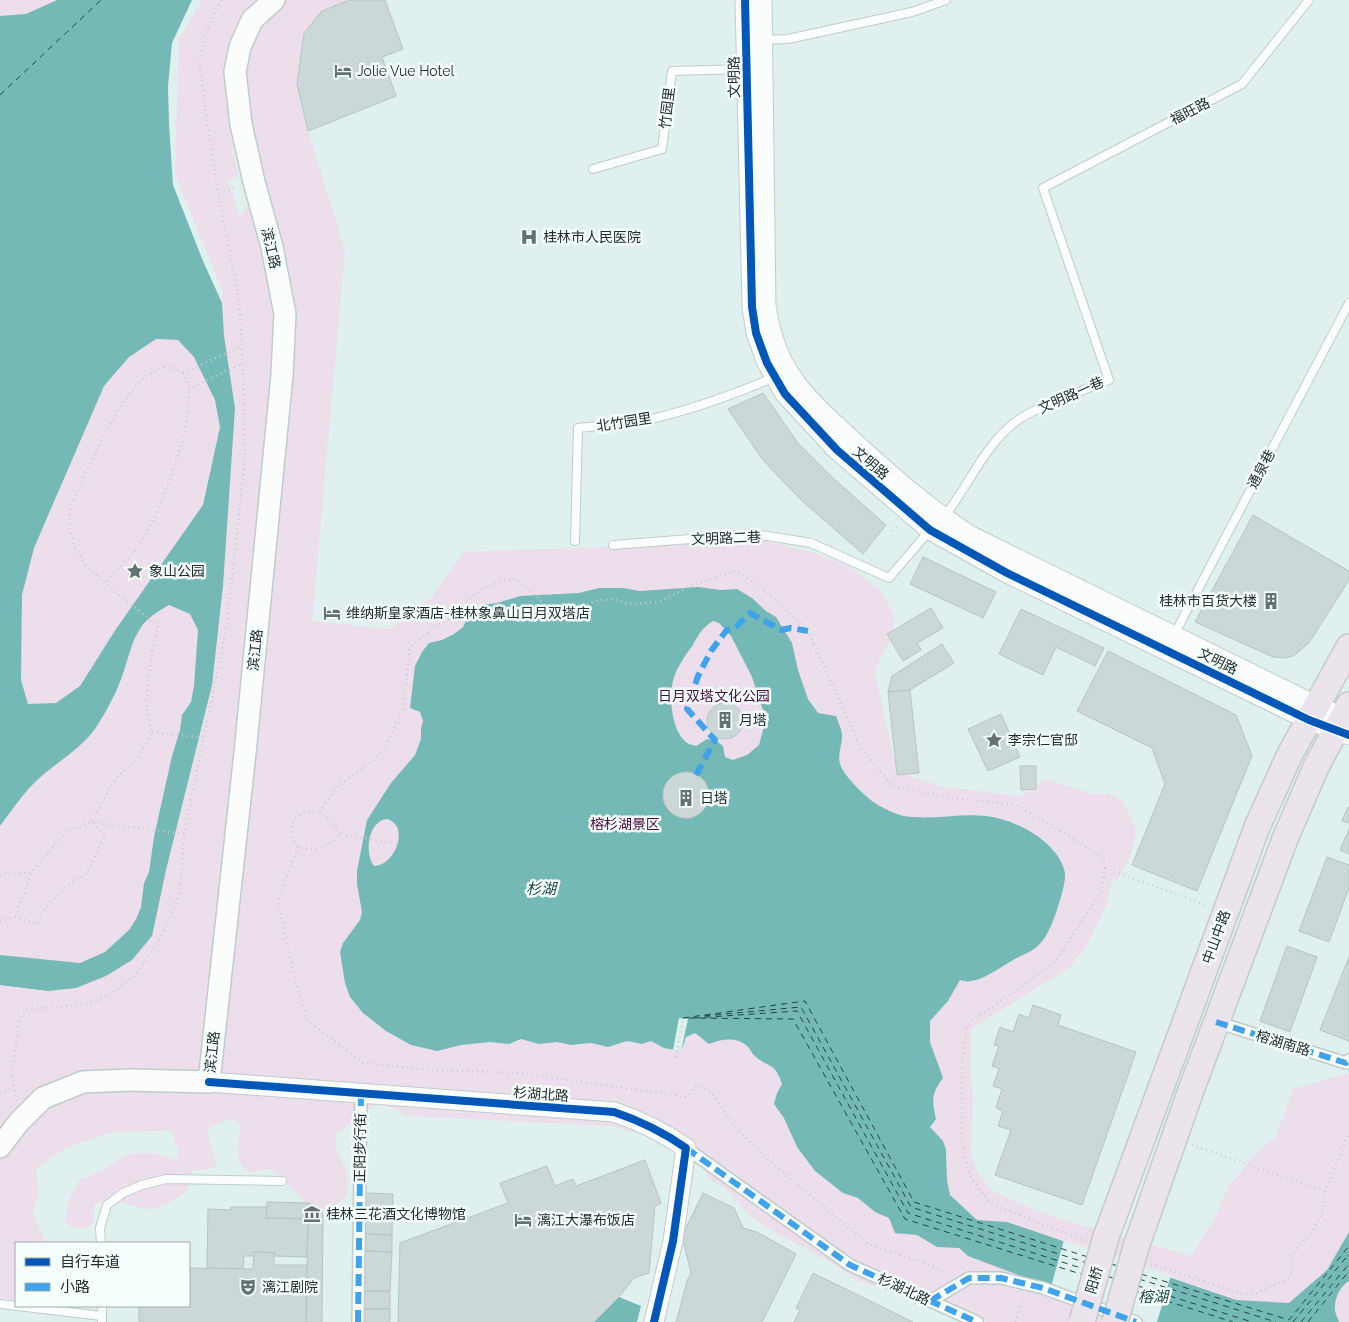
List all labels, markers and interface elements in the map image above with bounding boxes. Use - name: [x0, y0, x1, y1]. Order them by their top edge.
- street label: 文明路: [726, 56, 742, 98]
- hotel icon: Jolie Vue Hotel: [333, 61, 353, 81]
- place label: Jolie Vue Hotel: [357, 63, 454, 79]
- street label: 竹园里: [657, 86, 677, 130]
- street label: 福旺路: [1168, 94, 1212, 128]
- street label: 滨江路: [258, 226, 284, 270]
- hospital icon: 桂林市人民医院: [519, 227, 539, 247]
- place label: 桂林市人民医院: [543, 229, 641, 245]
- street label: 文明路一巷: [1036, 373, 1106, 417]
- street label: 北竹园里: [595, 410, 653, 434]
- street label: 文明路: [850, 443, 892, 483]
- street label: 通泉巷: [1244, 447, 1278, 491]
- street label: 文明路二巷: [691, 529, 761, 547]
- place icon: 象山公园: [125, 561, 145, 581]
- place label: 象山公园: [149, 563, 205, 579]
- building icon: 桂林市百货大楼: [1261, 591, 1281, 611]
- place label: 桂林市百货大楼: [1159, 593, 1257, 609]
- hotel icon: 维纳斯皇家酒店-桂林象鼻山日月双塔店: [322, 603, 342, 623]
- place label: 维纳斯皇家酒店-桂林象鼻山日月双塔店: [346, 605, 590, 621]
- street label: 滨江路: [245, 628, 265, 672]
- street label: 文明路: [1196, 645, 1240, 677]
- park label: 日月双塔文化公园: [658, 688, 770, 704]
- building icon: 月塔: [715, 710, 735, 730]
- place label: 月塔: [739, 712, 767, 728]
- place icon: 李宗仁官邸: [984, 730, 1004, 750]
- place label: 李宗仁官邸: [1008, 732, 1078, 748]
- building icon: 日塔: [676, 788, 696, 808]
- place label: 日塔: [700, 790, 728, 806]
- park label: 榕杉湖景区: [590, 816, 660, 832]
- water label: 杉湖: [526, 880, 558, 898]
- street label: 中山中路: [1199, 908, 1233, 966]
- street label: 榕湖南路: [1254, 1027, 1312, 1059]
- street label: 滨江路: [202, 1030, 222, 1074]
- street label: 杉湖北路: [513, 1084, 569, 1104]
- street label: 正阳步行街: [351, 1113, 369, 1183]
- museum icon: 桂林三花酒文化博物馆: [302, 1204, 322, 1224]
- place label: 桂林三花酒文化博物馆: [326, 1206, 466, 1222]
- hotel icon: 漓江大瀑布饭店: [513, 1210, 533, 1230]
- place label: 漓江大瀑布饭店: [537, 1212, 635, 1228]
- legend: [15, 1242, 190, 1307]
- text: 自行车道: [60, 1253, 120, 1271]
- street label: 阳桥: [1082, 1264, 1106, 1296]
- street label: 杉湖北路: [875, 1270, 933, 1308]
- theatre icon: 漓江剧院: [238, 1277, 258, 1297]
- text: 小路: [60, 1278, 90, 1296]
- place label: 漓江剧院: [262, 1279, 318, 1295]
- water label: 榕湖: [1138, 1288, 1170, 1306]

